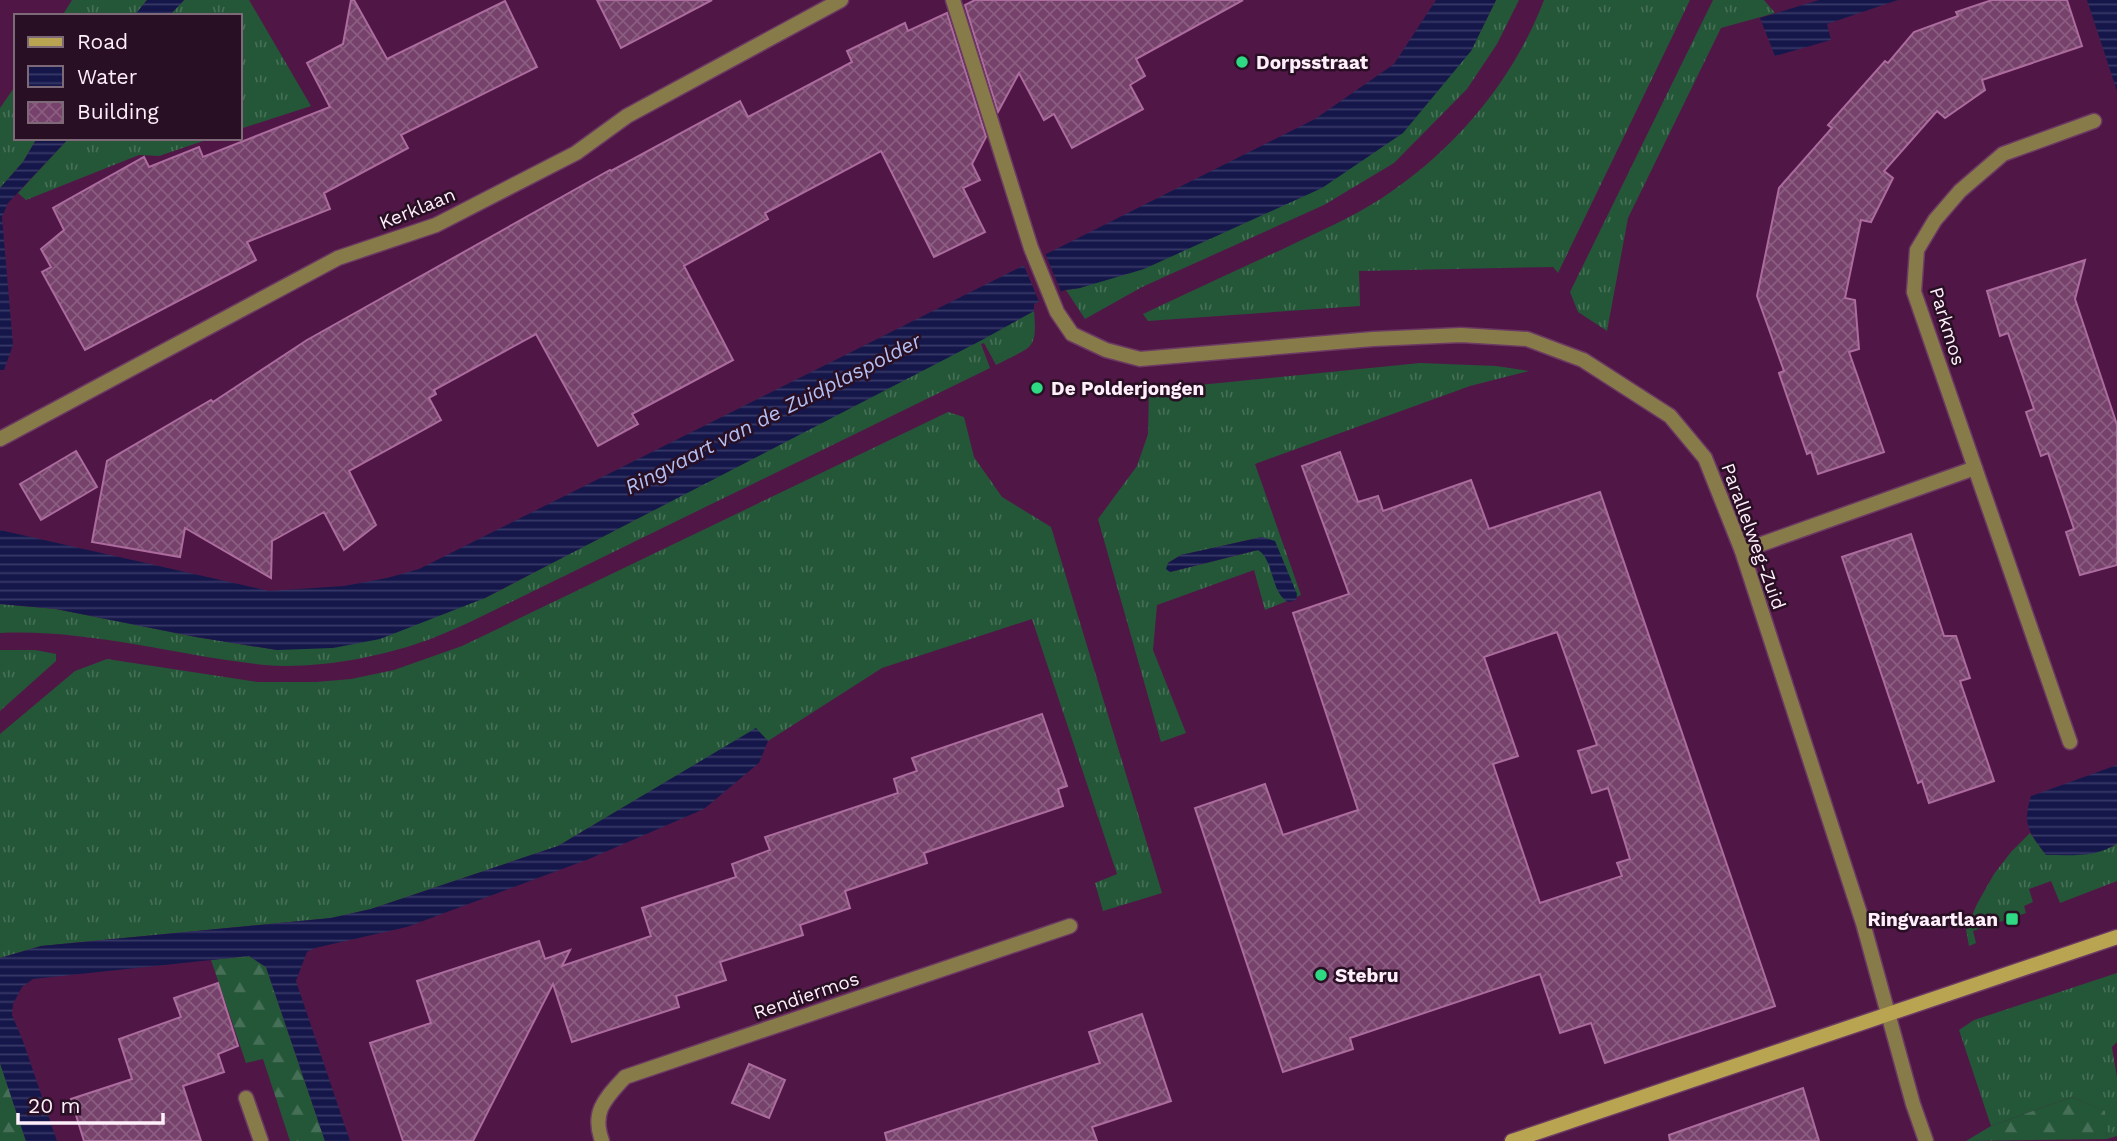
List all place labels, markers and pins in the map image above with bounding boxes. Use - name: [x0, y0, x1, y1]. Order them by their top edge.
- place label: Dorpsstraat: [1256, 51, 1369, 74]
- marker: Dorpsstraat: [1234, 54, 1250, 70]
- place label: De Polderjongen: [1051, 377, 1204, 400]
- marker: De Polderjongen: [1029, 380, 1045, 396]
- place label: Ringvaartlaan: [1867, 908, 1998, 931]
- marker: Ringvaartlaan: [2004, 911, 2020, 927]
- place label: Stebru: [1335, 964, 1398, 987]
- marker: Stebru: [1313, 967, 1329, 983]

